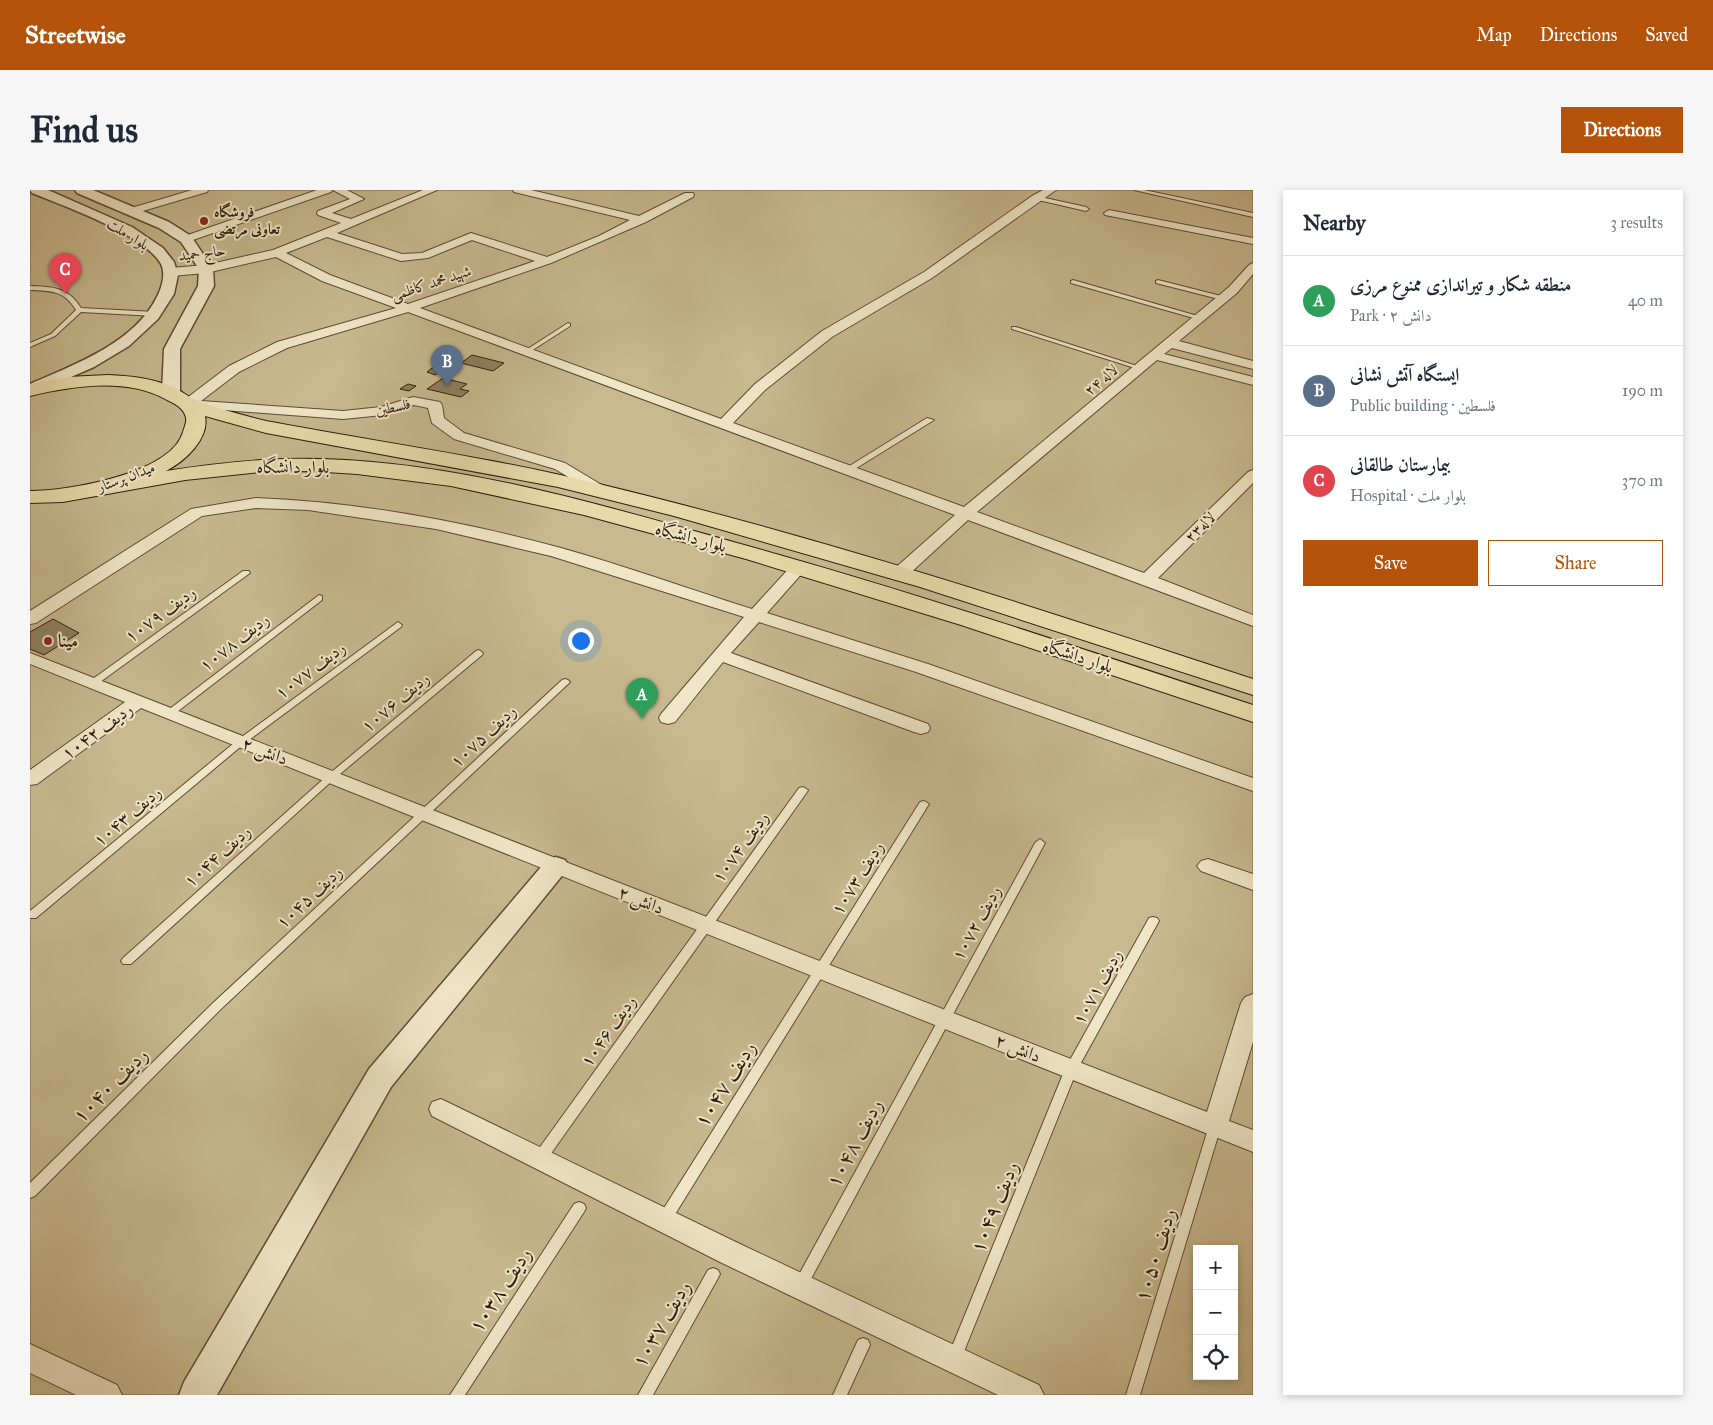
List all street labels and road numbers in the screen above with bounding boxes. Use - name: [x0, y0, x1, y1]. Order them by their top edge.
- street label: بلوار ملت: [104, 214, 152, 254]
- street label: حاج حمید: [177, 241, 227, 269]
- street label: شهید محمد کاظمی: [389, 262, 474, 306]
- street label: لاله ۲۴: [1080, 361, 1122, 399]
- street label: فلسطین: [374, 394, 412, 420]
- street label: بلوار دانشگاه: [256, 455, 330, 478]
- street label: میدان پرستار: [93, 458, 158, 497]
- street label: لاله۲۳: [1181, 508, 1219, 546]
- street label: بلوار دانشگاه: [653, 516, 729, 557]
- street label: ردیف ۱۰۷۹: [120, 581, 200, 647]
- street label: ردیف ۱۰۷۸: [195, 608, 273, 676]
- street label: بلوار دانشگاه: [1040, 633, 1116, 678]
- street label: ردیف ۱۰۷۷: [270, 636, 350, 704]
- street label: ردیف ۱۰۷۶: [356, 667, 434, 737]
- street label: ردیف ۱۰۴۲: [57, 698, 137, 764]
- street label: ردیف ۱۰۷۵: [445, 700, 521, 772]
- street label: دانش ۲: [238, 732, 291, 771]
- street label: ردیف ۱۰۴۳: [88, 781, 166, 851]
- street label: ردیف ۱۰۷۴: [707, 807, 773, 887]
- street label: ردیف ۱۰۴۴: [179, 820, 255, 892]
- street label: ردیف ۱۰۷۳: [826, 837, 888, 919]
- street label: ردیف ۱۰۴۵: [271, 861, 347, 933]
- street label: دانش ۲: [614, 881, 667, 920]
- street label: ردیف ۱۰۷۲: [946, 881, 1006, 965]
- street label: ردیف ۱۰۷۱: [1067, 945, 1127, 1029]
- street label: ردیف ۱۰۴۶: [575, 991, 641, 1071]
- street label: دانش ۲: [991, 1029, 1044, 1068]
- street label: ردیف ۱۰۴۷: [688, 1036, 762, 1132]
- street label: ردیف ۱۰۴۰: [67, 1042, 153, 1128]
- street label: ردیف ۱۰۴۸: [820, 1094, 888, 1192]
- street label: ردیف ۱۰۴۹: [964, 1157, 1024, 1257]
- street label: ردیف ۱۰۵۰: [1128, 1205, 1182, 1305]
- street label: ردیف ۱۰۳۸: [463, 1242, 537, 1338]
- street label: ردیف ۱۰۳۷: [626, 1276, 696, 1372]

